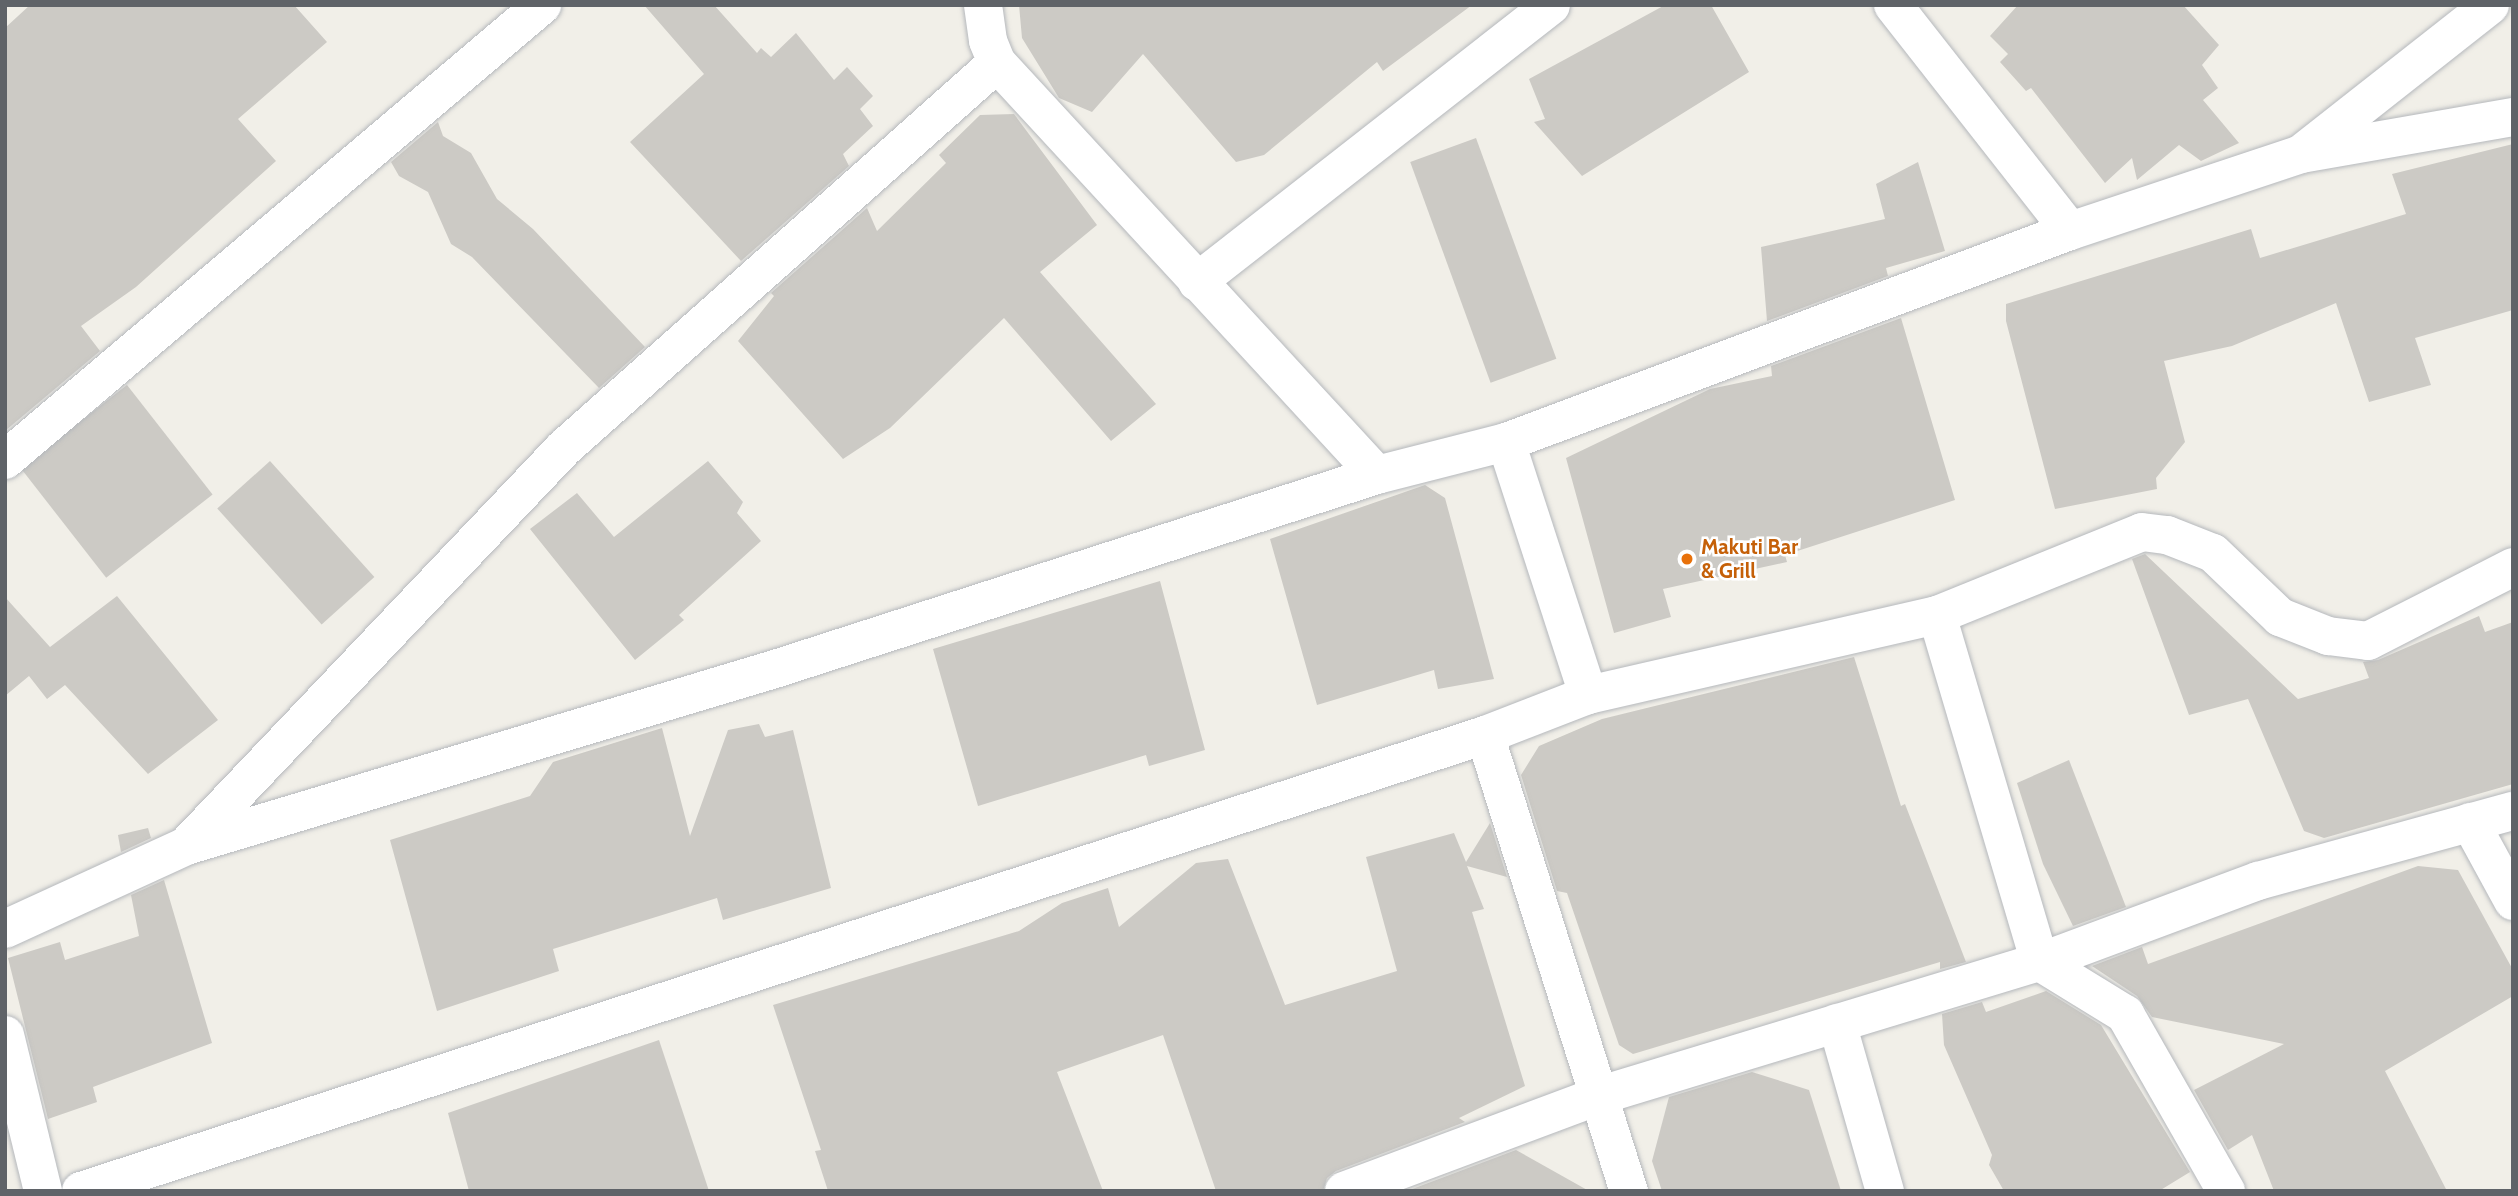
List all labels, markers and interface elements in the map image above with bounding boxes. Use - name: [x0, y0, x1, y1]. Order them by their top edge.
- place label: Makuti Bar & Grill: [1701, 534, 1798, 584]
- marker: Makuti Bar & Grill: [1679, 551, 1695, 567]

